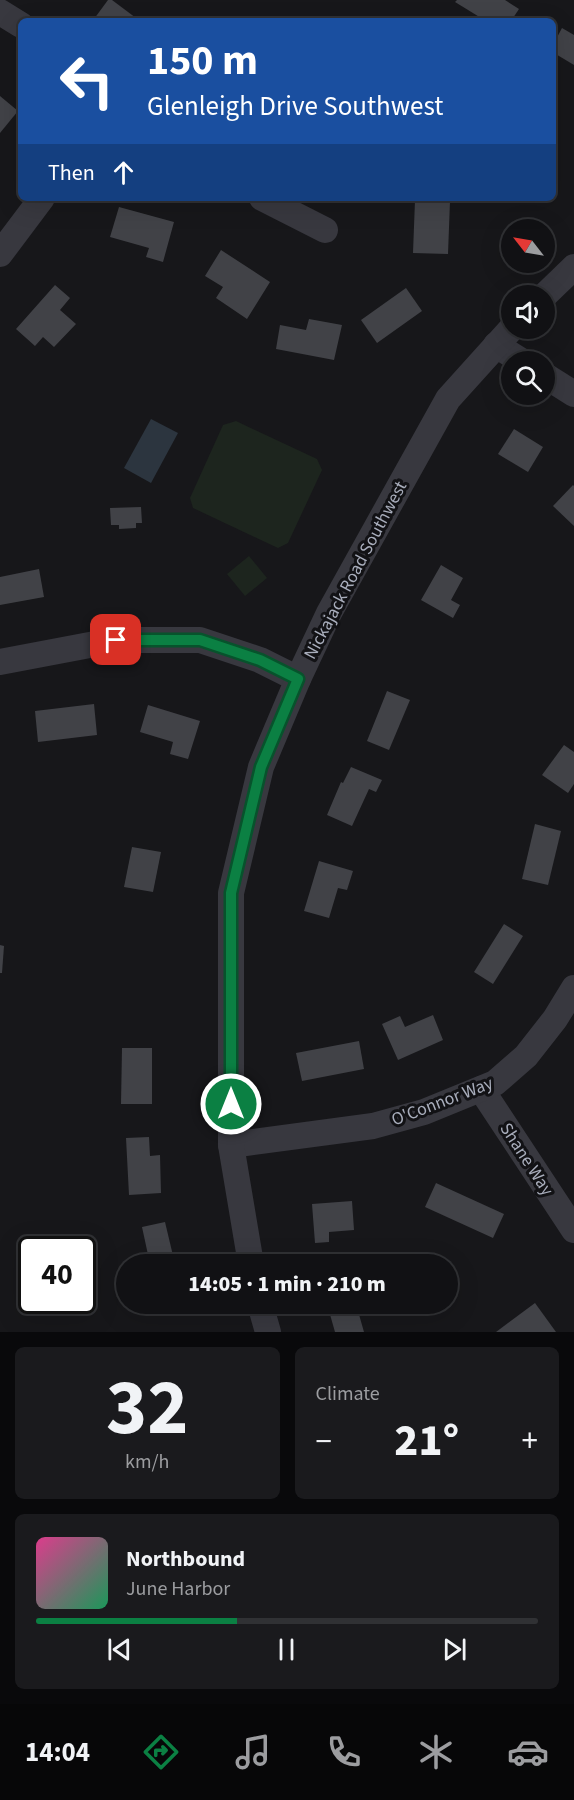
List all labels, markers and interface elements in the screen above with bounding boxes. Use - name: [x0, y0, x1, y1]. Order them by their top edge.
- text: 150 m: [147, 31, 258, 91]
- icon: left: [48, 42, 126, 120]
- text: Glenleigh Drive Southwest: [147, 87, 443, 126]
- icon: ahead: [107, 156, 140, 189]
- text: Then: [48, 157, 95, 189]
- north arrow: [501, 219, 555, 273]
- map controls: [501, 219, 555, 405]
- button: sound: [501, 285, 555, 339]
- button: search: [501, 351, 555, 405]
- street label: Nickajack Road Southwest: [298, 477, 413, 664]
- pin: [90, 614, 141, 665]
- icon: arrive: [99, 623, 132, 656]
- street label: O'Connor Way: [388, 1070, 497, 1132]
- position arrow: [199, 1072, 263, 1136]
- street label: Shane Way: [494, 1118, 560, 1201]
- speed limit sign: 40: [18, 1236, 96, 1314]
- text: 14:05 · 1 min · 210 m: [188, 1268, 386, 1300]
- text: 32: [106, 1353, 188, 1464]
- text: Climate: [316, 1380, 380, 1408]
- text: 21°: [394, 1409, 459, 1473]
- text: −: [316, 1418, 332, 1465]
- text: +: [522, 1418, 538, 1465]
- text: km/h: [125, 1448, 169, 1476]
- text: Northbound: [126, 1543, 245, 1575]
- text: June Harbor: [126, 1575, 230, 1603]
- icon: previous: [103, 1633, 136, 1666]
- icon: pause: [270, 1633, 303, 1666]
- icon: next: [438, 1633, 471, 1666]
- icon: directions: [140, 1731, 182, 1773]
- icon: music: [232, 1731, 274, 1773]
- icon: phone: [323, 1731, 365, 1773]
- icon: climate: [415, 1731, 457, 1773]
- icon: car: [507, 1731, 549, 1773]
- text: 14:04: [25, 1733, 90, 1772]

